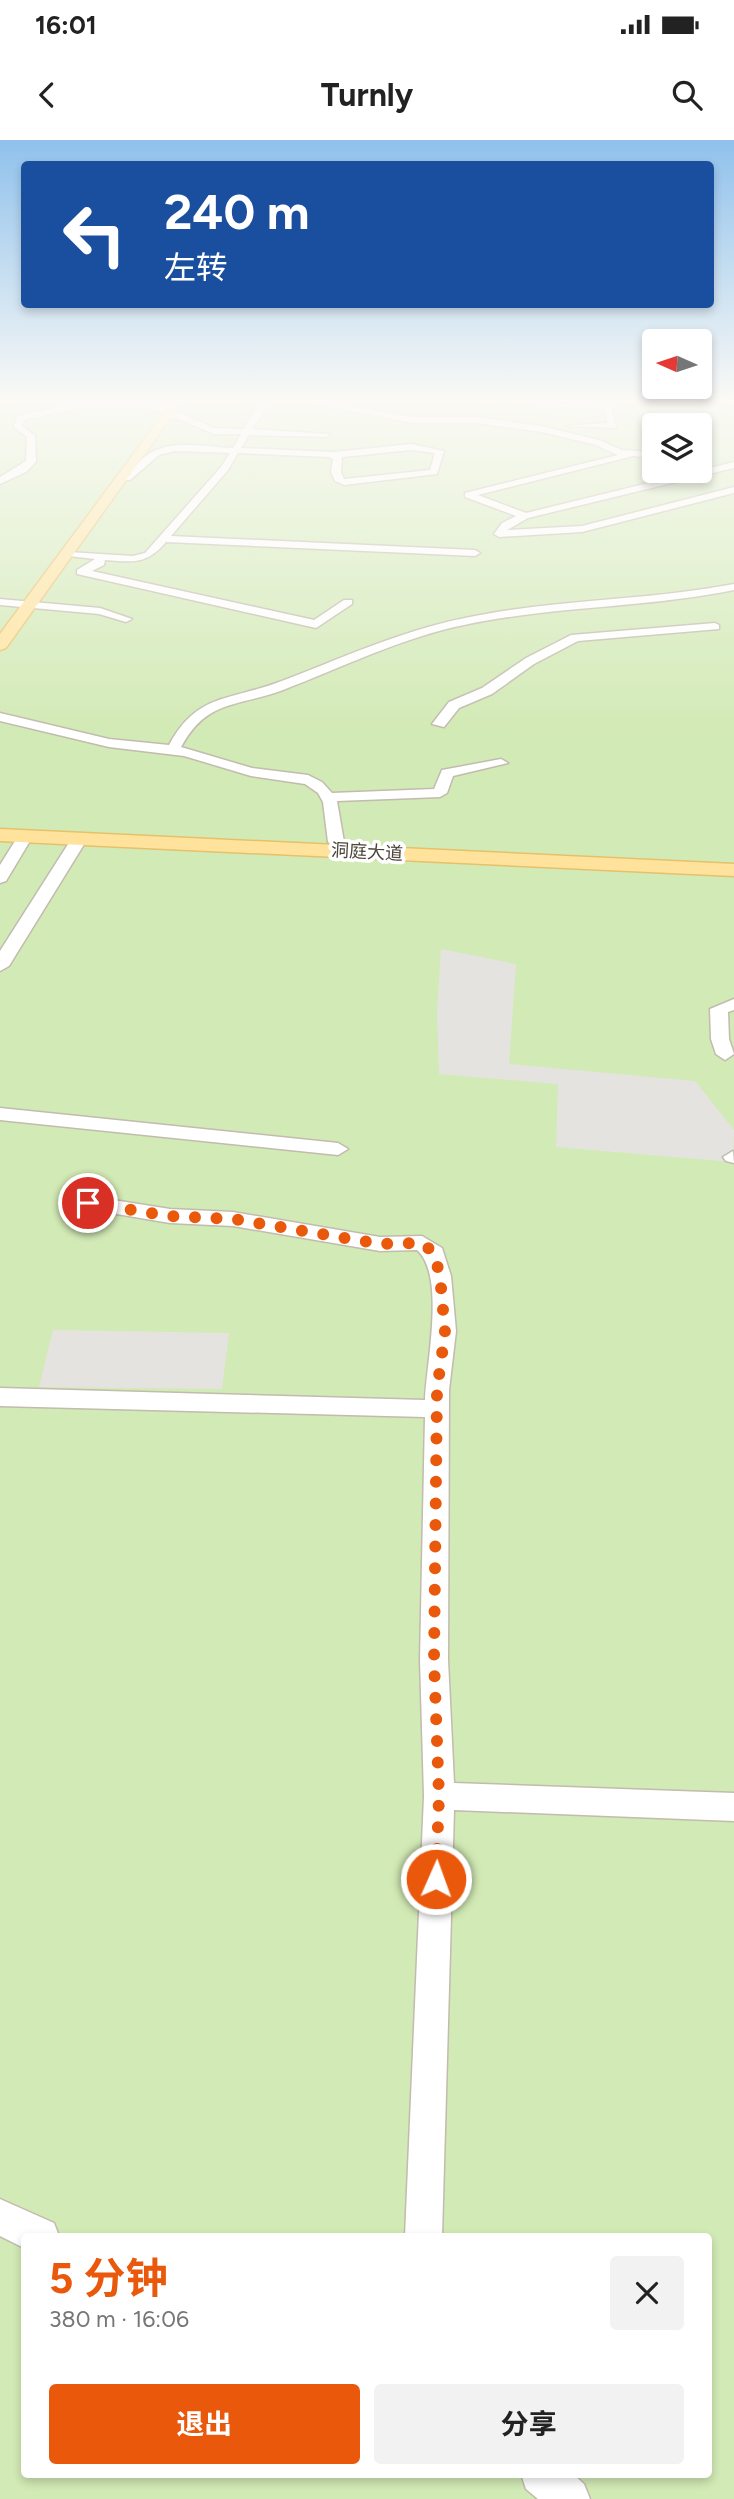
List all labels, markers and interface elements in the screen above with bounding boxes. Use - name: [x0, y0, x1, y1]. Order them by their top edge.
- text: 16:01: [35, 9, 97, 41]
- icon: back: [28, 76, 66, 114]
- text: Turnly: [321, 76, 413, 114]
- icon: search: [668, 76, 706, 114]
- text: 240 m: [164, 182, 310, 241]
- icon: left: [49, 189, 140, 280]
- text: 左转: [164, 249, 228, 287]
- north arrow: [642, 329, 712, 399]
- map controls: [642, 329, 712, 483]
- button: layers: [642, 413, 712, 483]
- street label: 洞庭大道: [330, 839, 404, 865]
- pin: [58, 1173, 118, 1233]
- icon: arrive: [69, 1184, 107, 1222]
- position arrow: [399, 1842, 473, 1916]
- text: 5 分钟: [49, 2253, 167, 2304]
- button: close: [610, 2256, 684, 2330]
- text: 380 m · 16:06: [49, 2305, 189, 2333]
- button: 退出: [49, 2384, 360, 2464]
- button: 分享: [374, 2384, 684, 2464]

